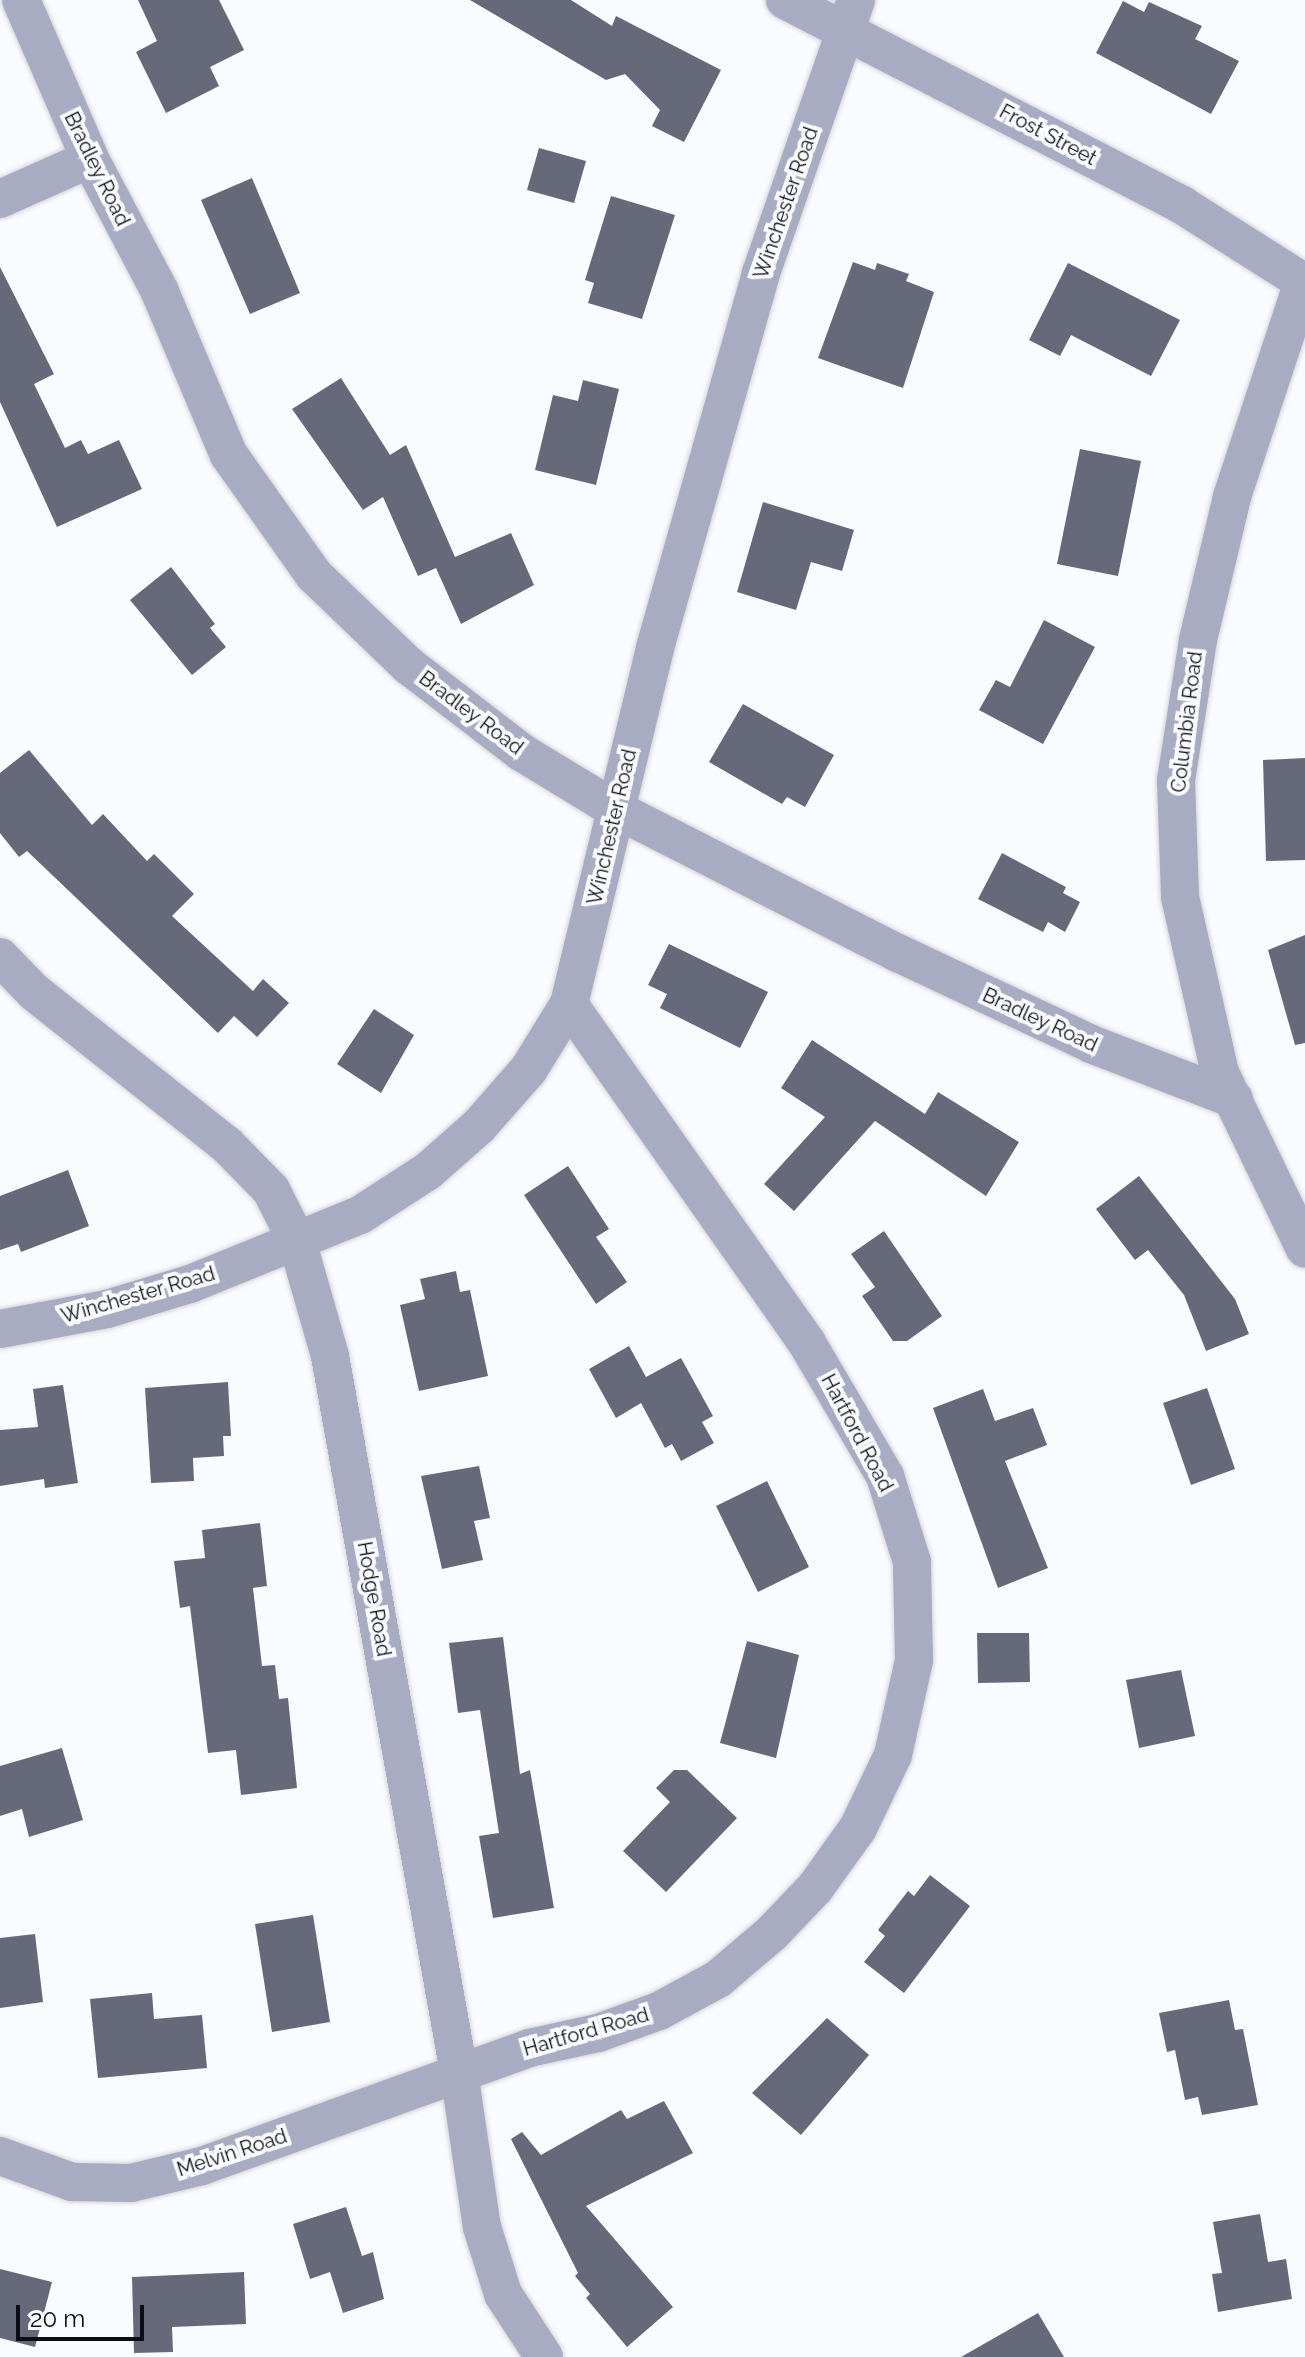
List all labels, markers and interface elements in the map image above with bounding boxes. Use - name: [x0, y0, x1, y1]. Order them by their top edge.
- street label: Frost Street: [995, 99, 1101, 171]
- street label: Bradley Road: [59, 108, 135, 230]
- street label: Winchester Road: [749, 124, 823, 282]
- street label: Columbia Road: [1166, 650, 1208, 794]
- street label: Bradley Road: [414, 666, 528, 760]
- street label: Winchester Road: [582, 747, 642, 907]
- street label: Bradley Road: [979, 983, 1101, 1057]
- street label: Winchester Road: [58, 1262, 218, 1328]
- street label: Hartford Road: [816, 1370, 898, 1496]
- street label: Hodge Road: [352, 1540, 396, 1658]
- street label: Hartford Road: [520, 2003, 652, 2061]
- street label: Melvin Road: [174, 2124, 290, 2182]
- scale bar: [20, 2289, 148, 2339]
- text: 20 m: [30, 2304, 85, 2333]

